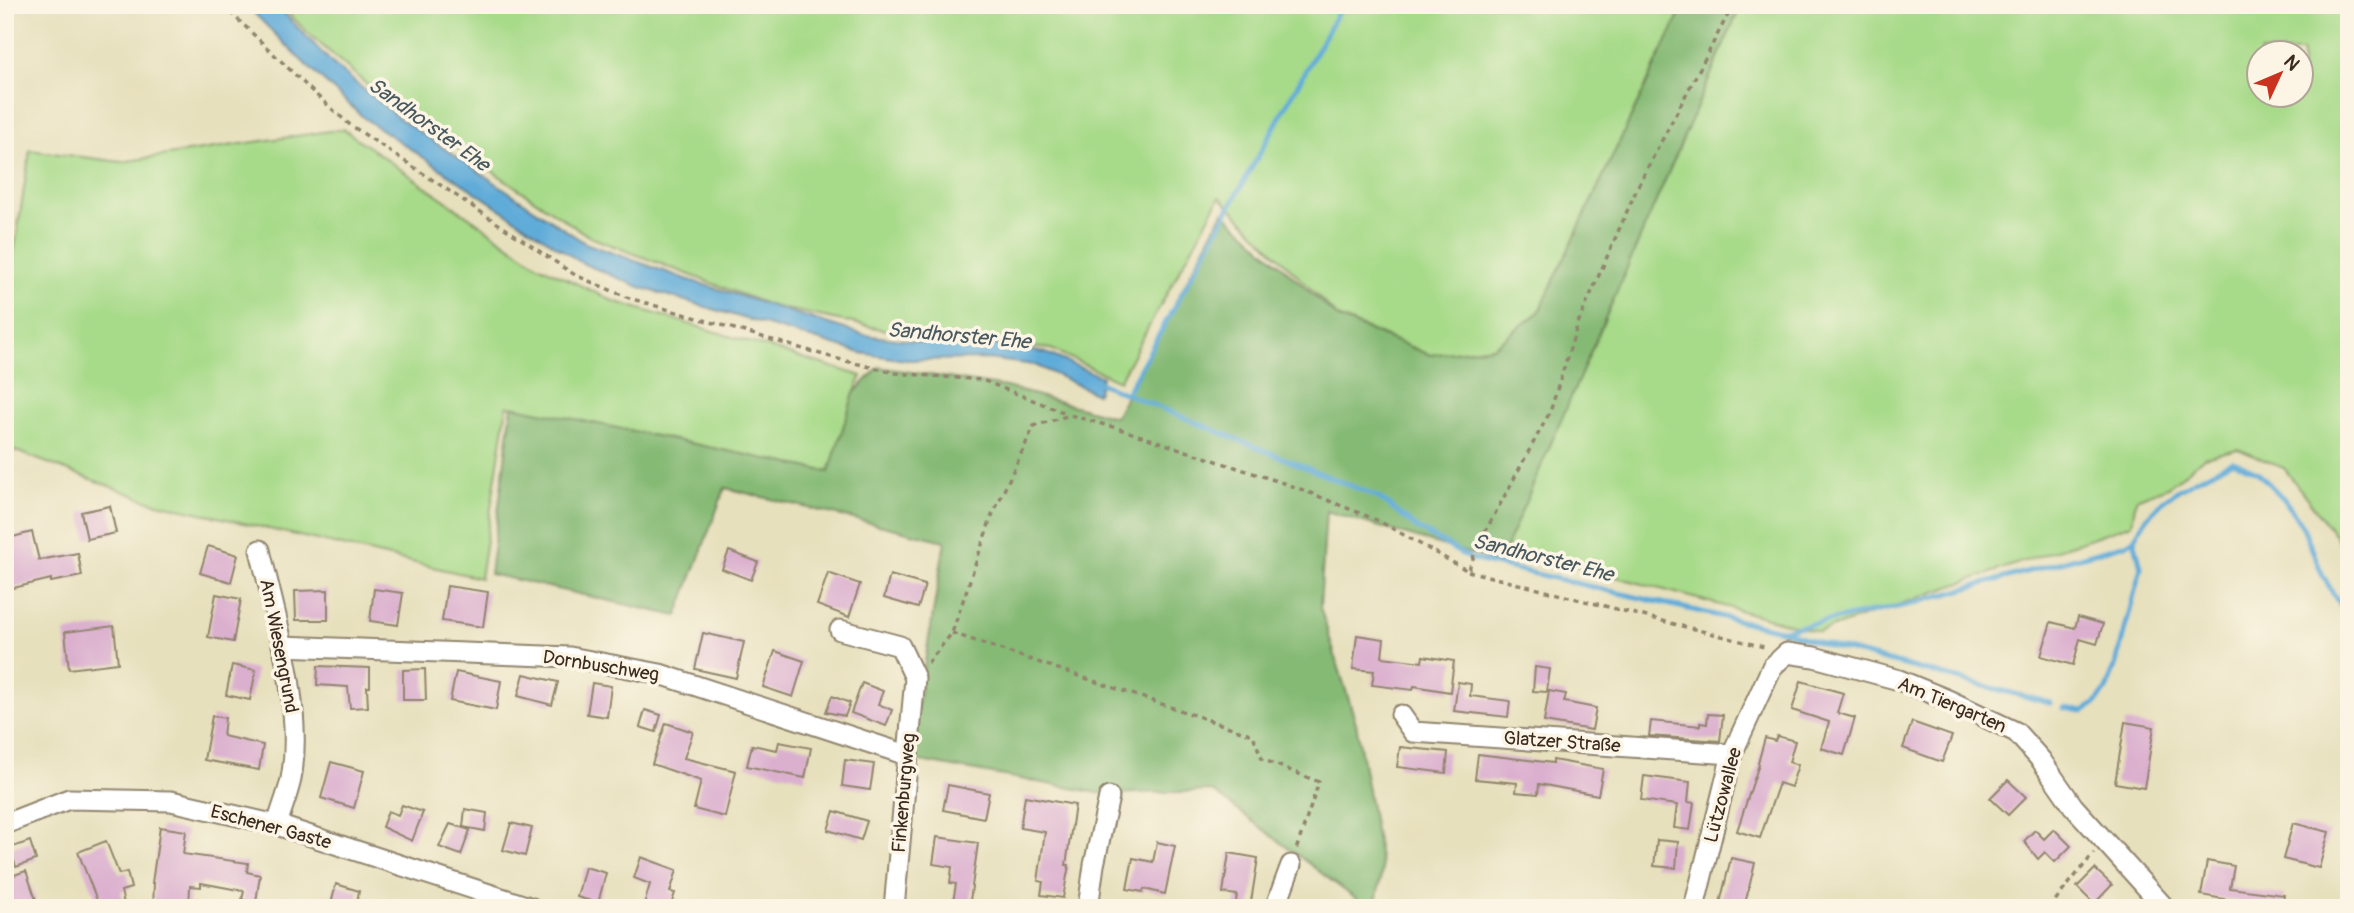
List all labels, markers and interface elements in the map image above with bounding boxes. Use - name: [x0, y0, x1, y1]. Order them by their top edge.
- north arrow: [2246, 38, 2316, 108]
- text: N: [2278, 50, 2305, 76]
- water label: Sandhorster Ehe: [363, 72, 497, 180]
- water label: Sandhorster Ehe: [886, 316, 1034, 356]
- water label: Sandhorster Ehe: [1470, 528, 1618, 589]
- street label: Am Wiesengrund: [254, 577, 304, 715]
- street label: Dornbuschweg: [541, 645, 661, 687]
- street label: Am Tiergarten: [1894, 671, 2010, 739]
- street label: Glatzer Straße: [1503, 726, 1622, 758]
- street label: Finkenburgweg: [887, 732, 921, 854]
- street label: Lützowallee: [1699, 744, 1747, 845]
- street label: Eschener Gaste: [208, 799, 335, 855]

